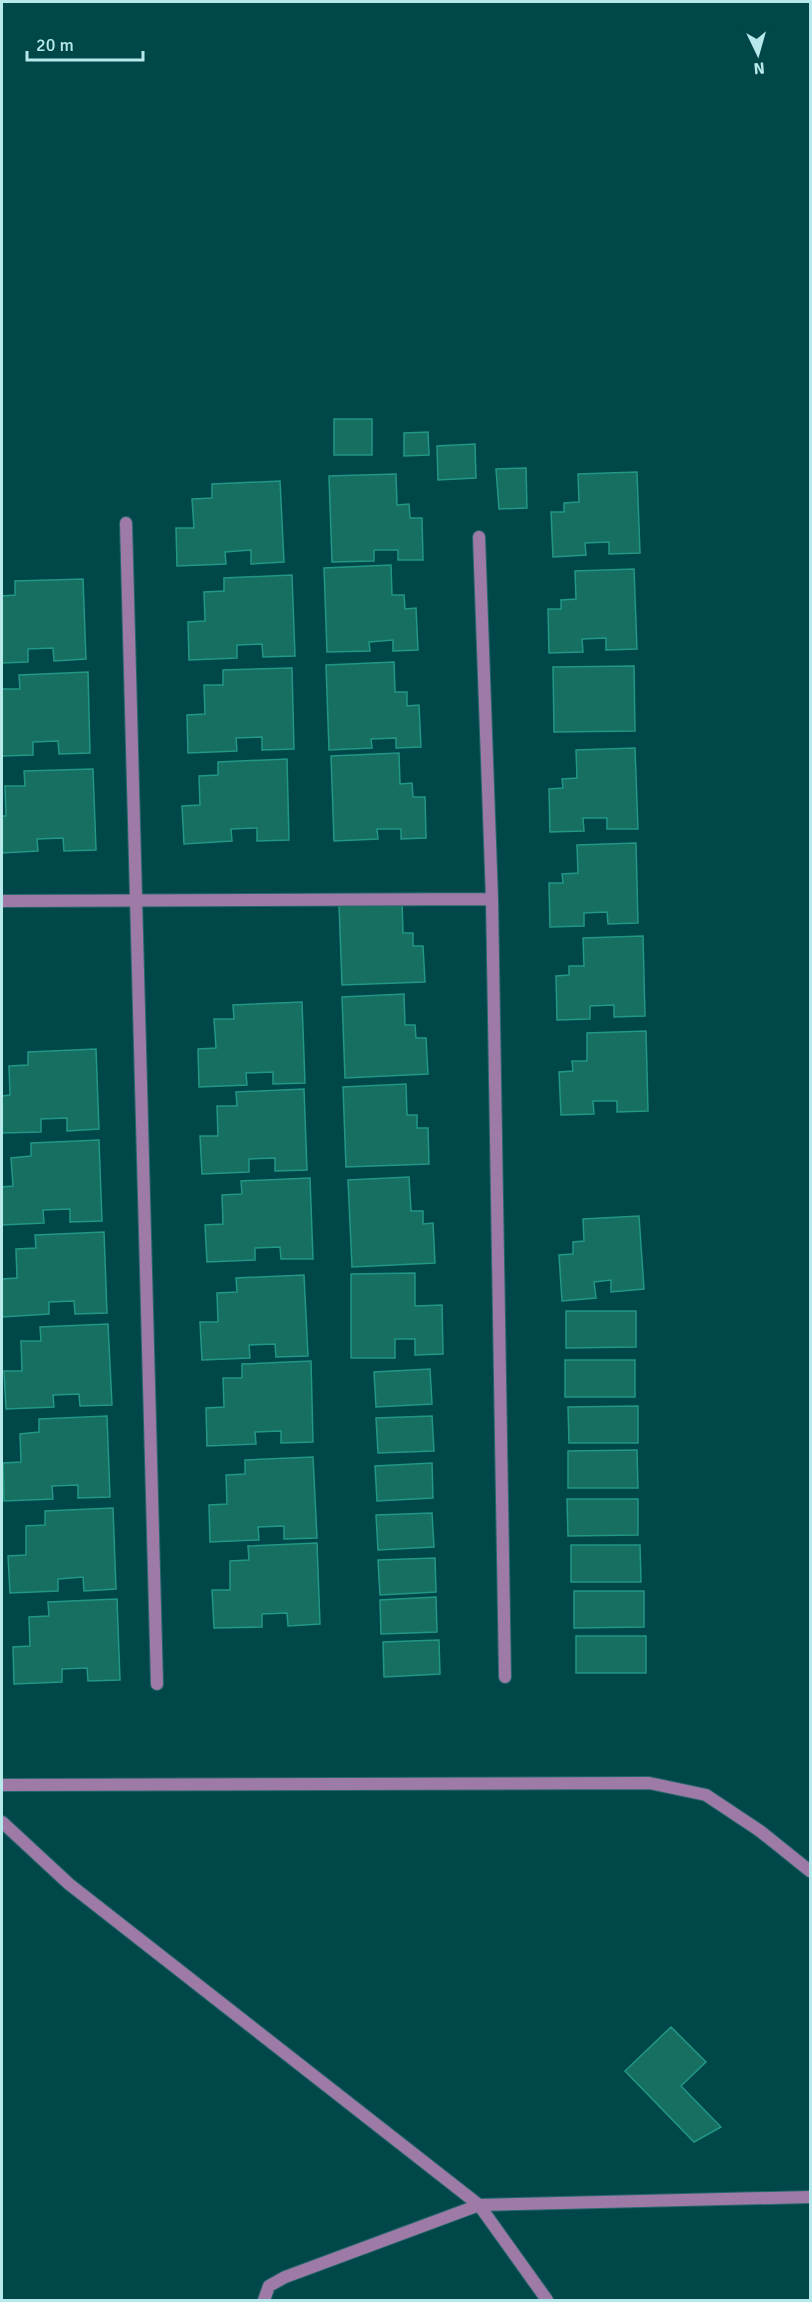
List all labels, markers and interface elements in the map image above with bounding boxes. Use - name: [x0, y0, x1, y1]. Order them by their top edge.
- scale bar: [27, 24, 142, 62]
- north arrow: [728, 24, 788, 84]
- text: 20 m: [36, 34, 74, 56]
- text: N: [753, 57, 766, 78]

